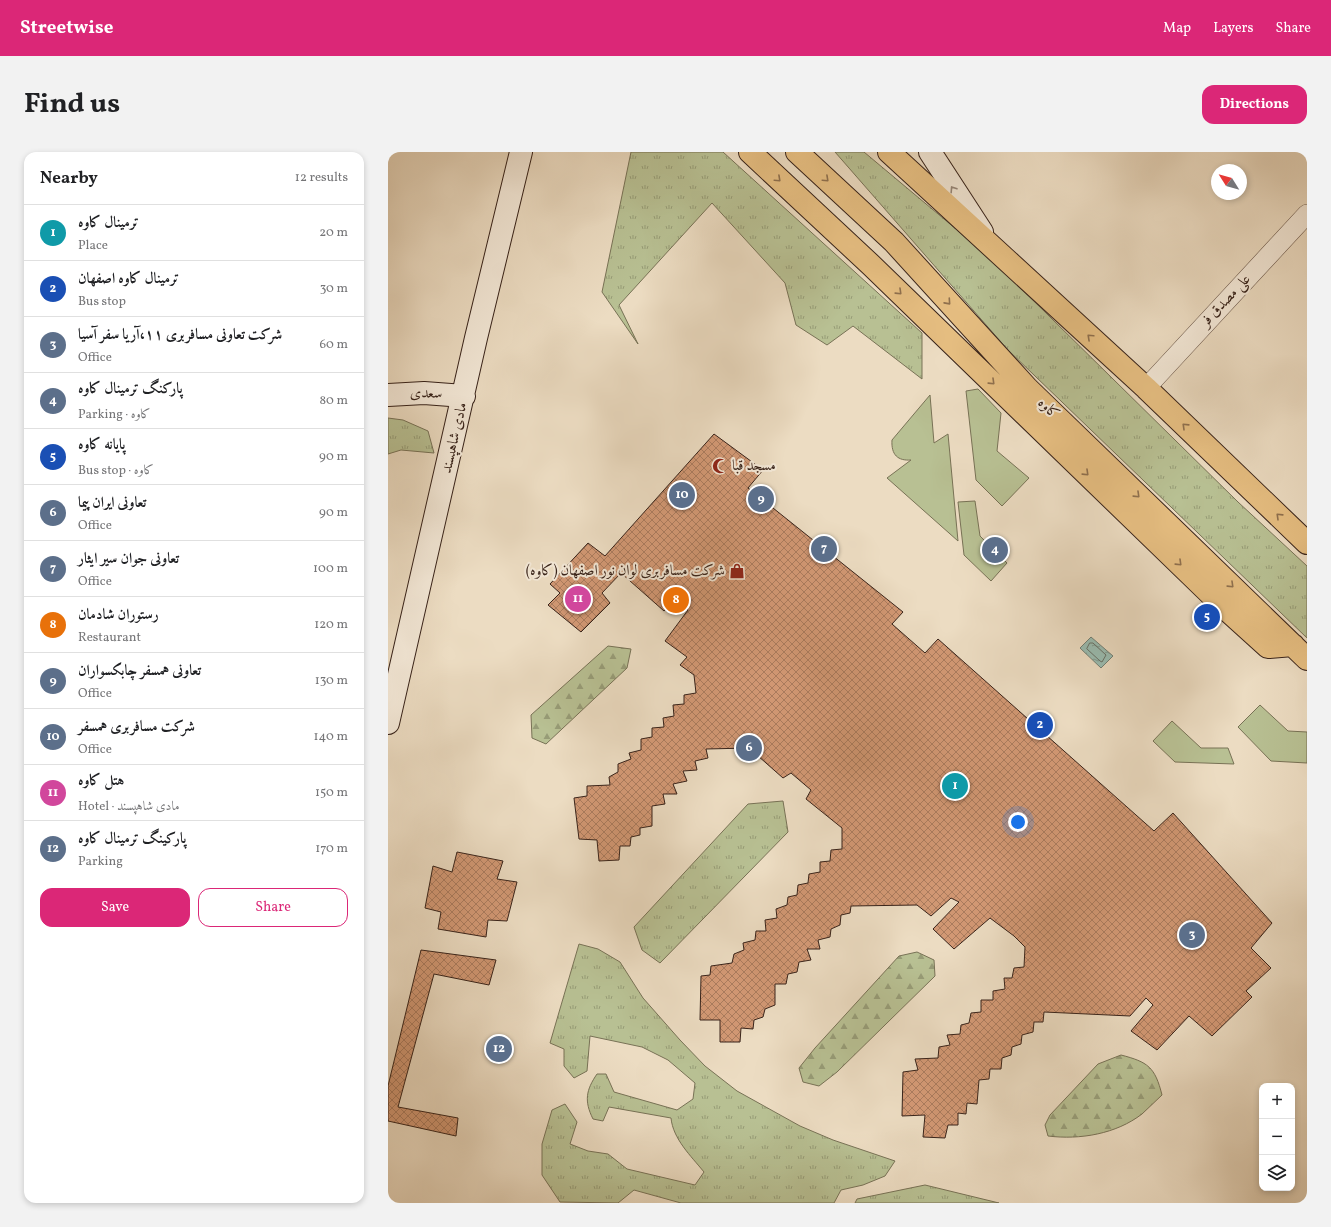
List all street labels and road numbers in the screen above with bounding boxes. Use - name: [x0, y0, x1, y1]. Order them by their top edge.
- street label: علی مصدق فر: [1195, 270, 1256, 334]
- street label: سعدی: [410, 383, 442, 405]
- street label: کاوه: [1032, 393, 1064, 425]
- street label: مادی شاهپسند: [437, 400, 473, 476]

